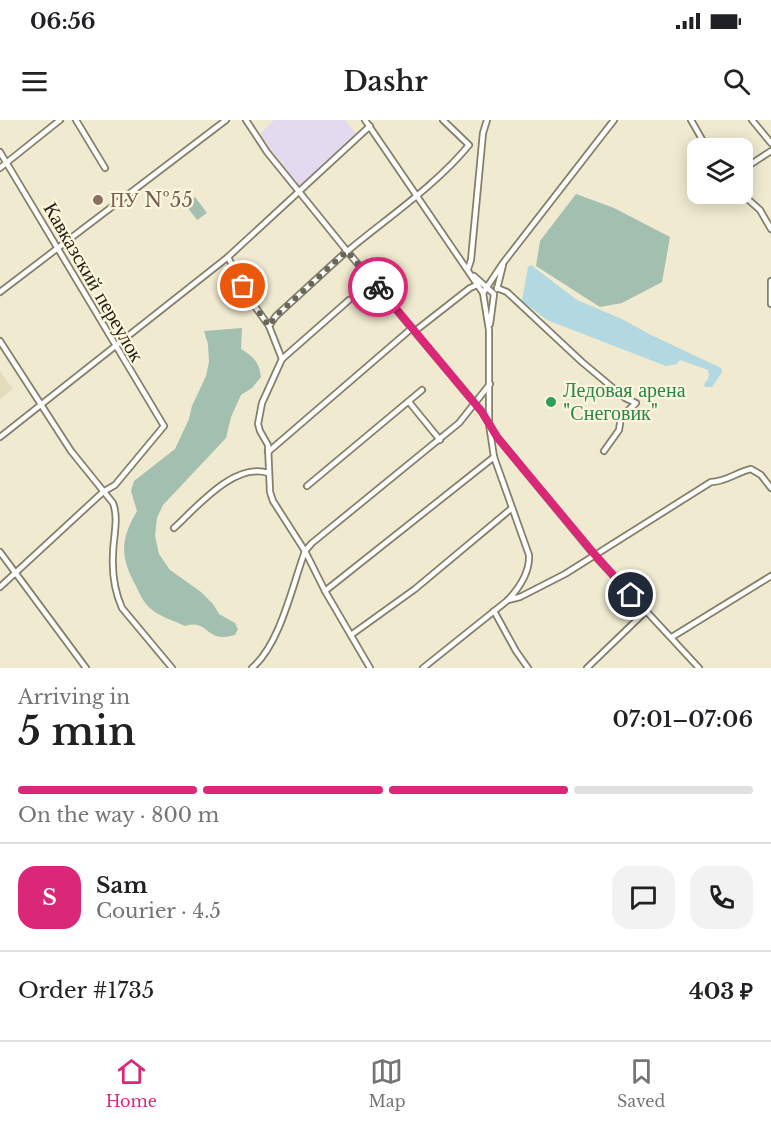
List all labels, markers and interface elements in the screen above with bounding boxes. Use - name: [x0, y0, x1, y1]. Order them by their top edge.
- text: 06:56: [30, 8, 96, 35]
- icon: menu: [18, 65, 51, 98]
- text: Dashr: [343, 65, 428, 98]
- icon: search: [720, 65, 753, 98]
- map controls: [687, 138, 753, 204]
- button: layers: [687, 138, 753, 204]
- place label: ПУ №55: [110, 188, 193, 212]
- marker: ПУ №55: [91, 193, 105, 207]
- street label: Кавказский переулок: [39, 198, 150, 366]
- courier: [348, 257, 408, 317]
- pin: [217, 260, 268, 311]
- icon: bag: [226, 269, 259, 302]
- icon: bike: [362, 271, 395, 304]
- place label: Ледовая арена "Снеговик": [563, 378, 686, 425]
- marker: Ледовая арена "Снеговик": [544, 395, 558, 409]
- pin: [605, 569, 656, 620]
- icon: home: [614, 578, 647, 611]
- text: Arriving in: [18, 685, 130, 709]
- text: 07:01–07:06: [612, 706, 753, 733]
- text: 5 min: [18, 707, 136, 756]
- text: On the way · 800 m: [18, 803, 219, 827]
- button: chat: [612, 866, 675, 929]
- button: phone: [690, 866, 753, 929]
- text: Sam: [96, 872, 148, 899]
- text: S: [42, 884, 57, 911]
- text: Courier · 4.5: [96, 899, 221, 923]
- text: Order #1735: [18, 977, 154, 1004]
- text: 403 ₽: [689, 978, 753, 1005]
- tab: Home: [106, 1055, 157, 1111]
- tab: Map: [368, 1055, 406, 1111]
- tab: Saved: [617, 1055, 665, 1111]

